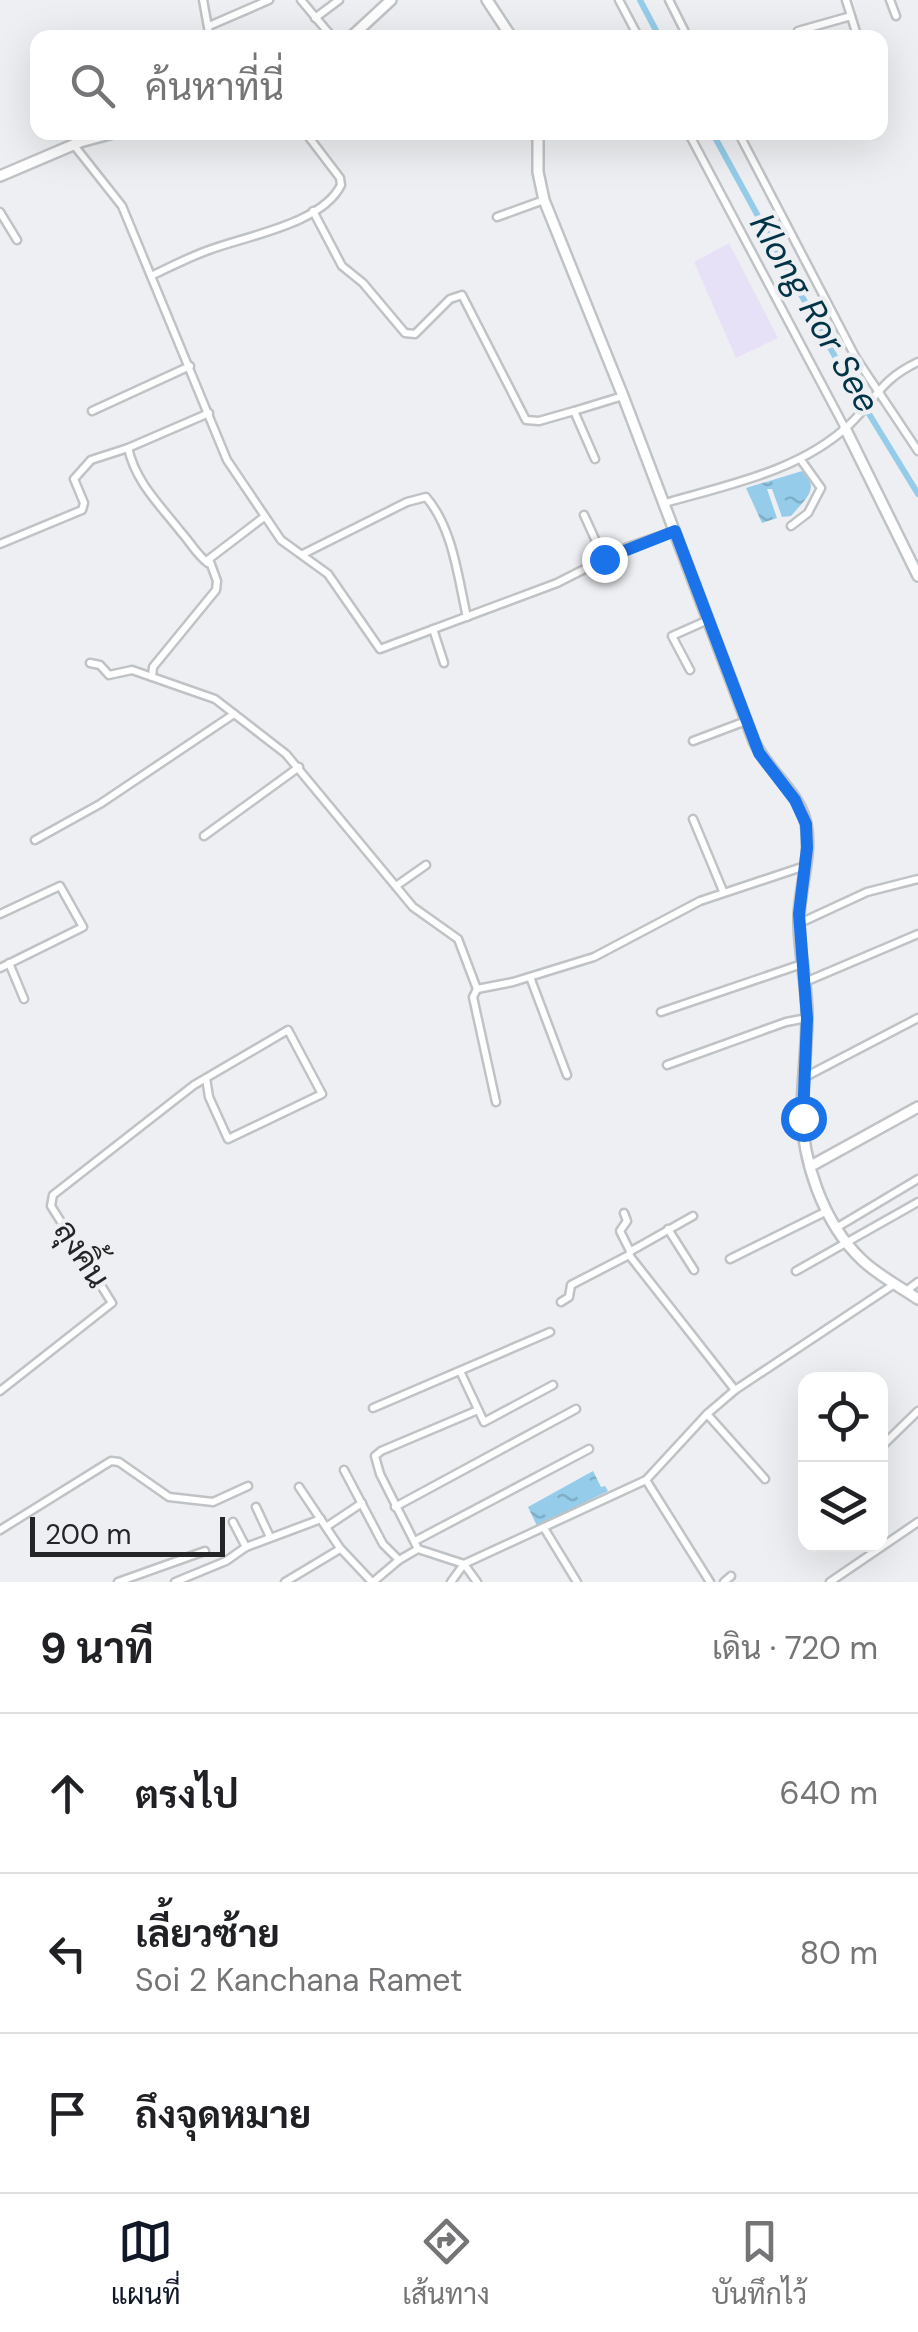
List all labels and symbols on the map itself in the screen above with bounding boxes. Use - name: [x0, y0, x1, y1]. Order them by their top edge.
- water label: Klong Ror See: [739, 205, 891, 421]
- route end: [582, 537, 628, 583]
- route start: [781, 1096, 827, 1142]
- street label: ลุงคิ้น: [44, 1208, 125, 1297]
- scale bar: [30, 1512, 225, 1556]

